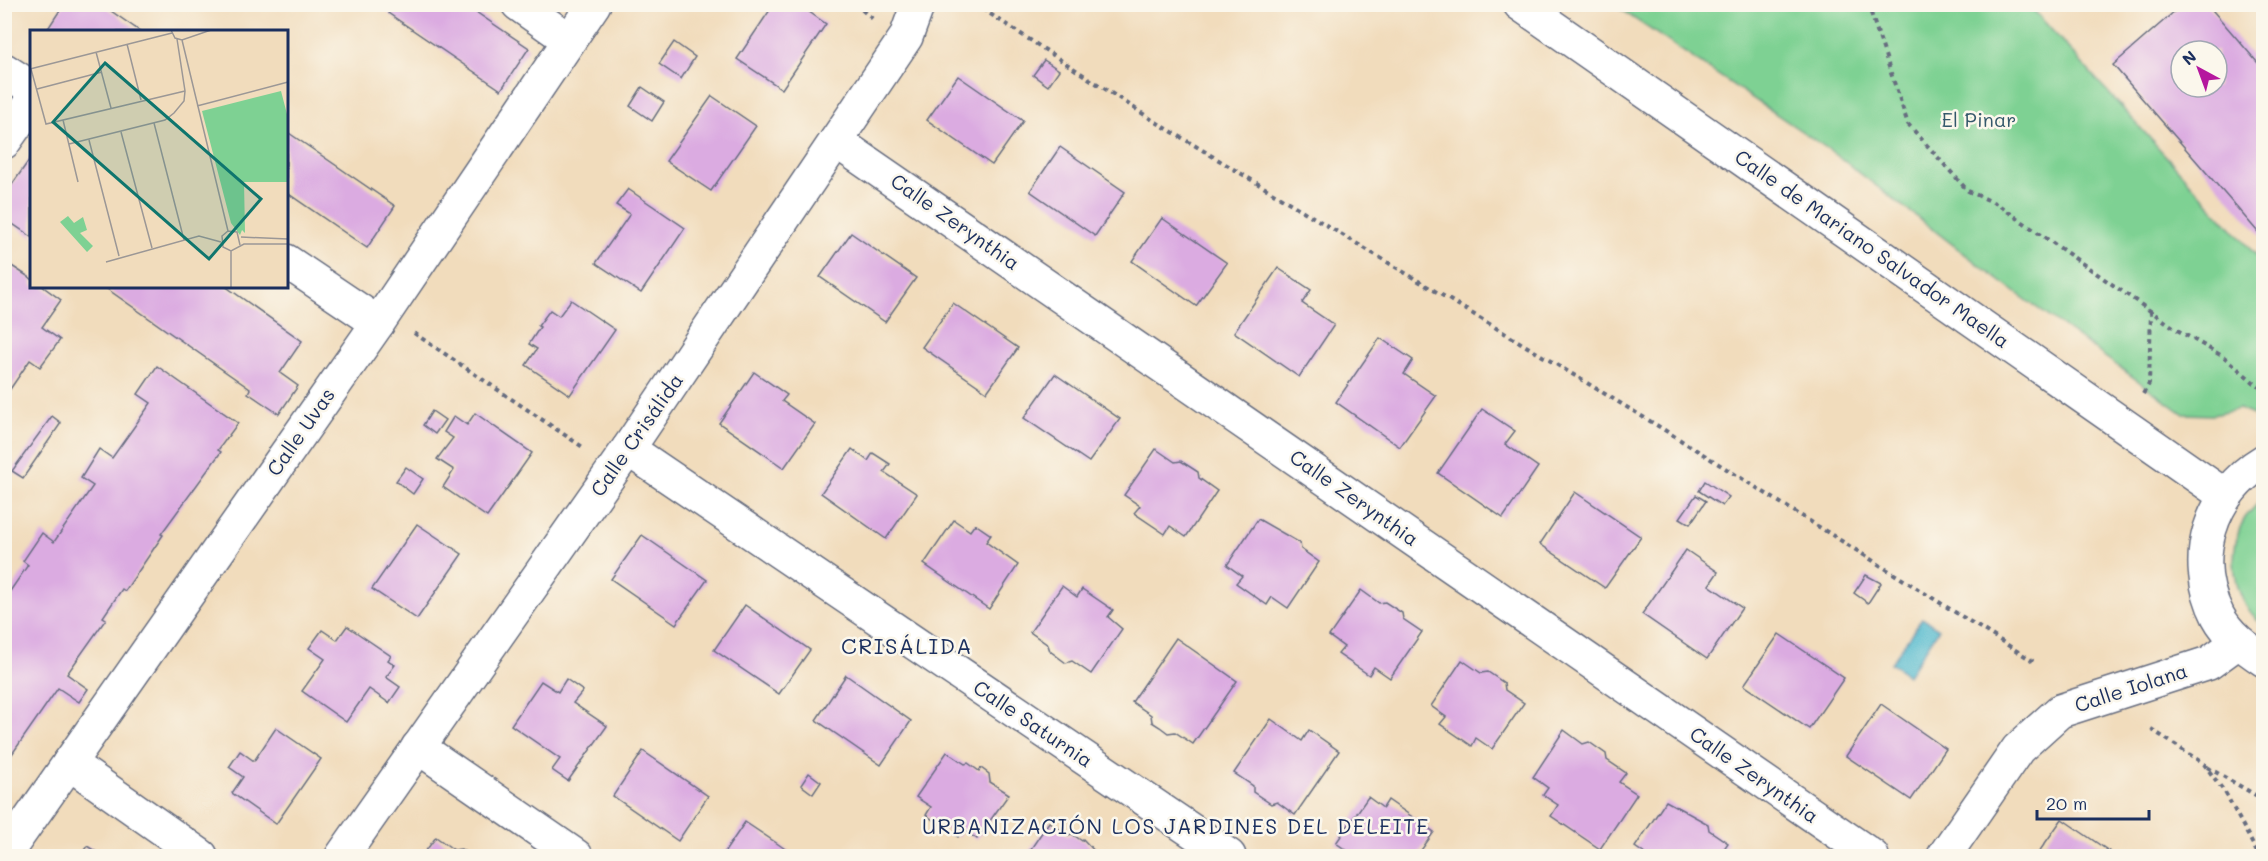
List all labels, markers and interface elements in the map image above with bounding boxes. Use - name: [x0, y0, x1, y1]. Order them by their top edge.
- inset map: [30, 30, 288, 288]
- north arrow: [2169, 39, 2229, 99]
- text: N: [2177, 45, 2200, 69]
- park label: El Pinar: [1942, 106, 2016, 132]
- street label: Calle de Mariano Salvador Maella: [1730, 143, 2015, 353]
- street label: Calle Zerynthia: [886, 167, 1025, 275]
- street label: Calle Crisálida: [584, 368, 688, 501]
- street label: Calle Uvas: [260, 382, 340, 481]
- street label: Calle Zerynthia: [1285, 443, 1424, 551]
- district label: CRISÁLIDA: [841, 631, 973, 660]
- street label: Calle Iolana: [2071, 657, 2190, 718]
- street label: Calle Saturnia: [969, 674, 1098, 773]
- street label: Calle Zerynthia: [1685, 720, 1824, 828]
- scale bar: [2037, 783, 2150, 821]
- text: 20 m: [2046, 791, 2087, 815]
- district label: URBANIZACIÓN LOS JARDINES DEL DELEITE: [922, 812, 1430, 839]

